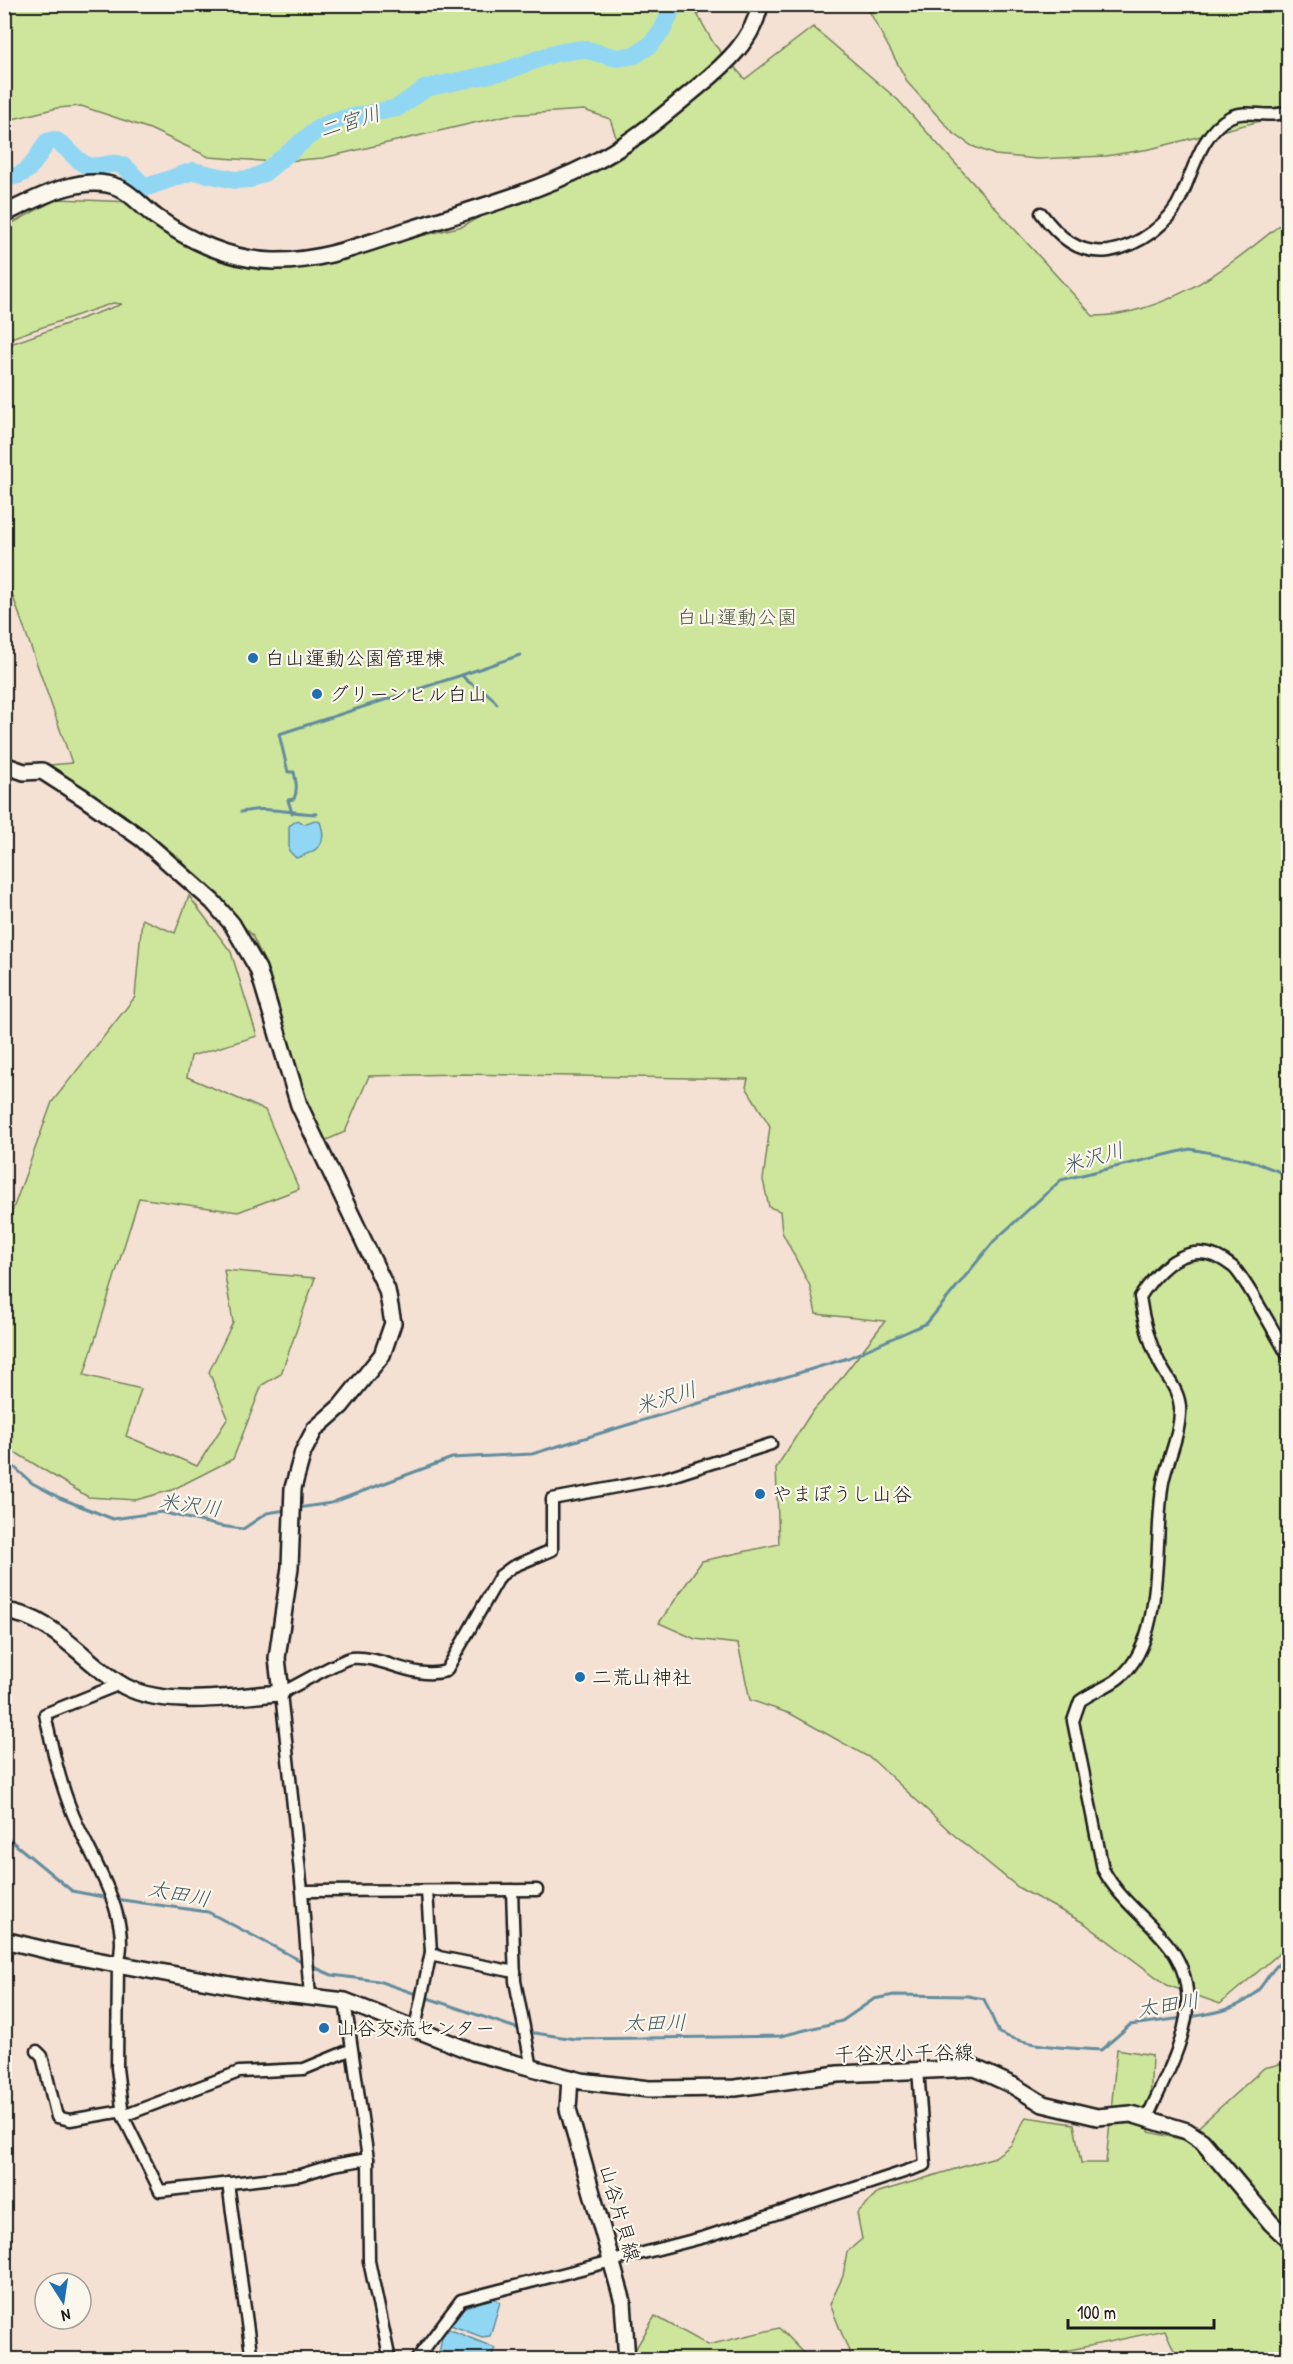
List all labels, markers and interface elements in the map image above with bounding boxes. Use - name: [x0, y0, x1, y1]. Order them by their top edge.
- water label: 二宮川: [315, 98, 384, 145]
- park label: 白山運動公園: [677, 603, 797, 630]
- place label: 白山運動公園管理棟: [265, 644, 445, 671]
- marker: 白山運動公園管理棟: [246, 651, 260, 665]
- place label: グリーンヒル白山: [329, 680, 487, 707]
- marker: グリーンヒル白山: [310, 687, 324, 701]
- water label: 米沢川: [1059, 1135, 1127, 1180]
- water label: 米沢川: [631, 1374, 700, 1421]
- place label: やまぼうし山谷: [772, 1480, 912, 1507]
- water label: 米沢川: [157, 1486, 223, 1523]
- marker: やまぼうし山谷: [753, 1487, 767, 1501]
- place label: 二荒山神社: [592, 1663, 692, 1690]
- marker: 二荒山神社: [573, 1670, 587, 1684]
- water label: 太田川: [145, 1873, 213, 1914]
- water label: 太田川: [1135, 1985, 1201, 2024]
- water label: 太田川: [623, 2007, 687, 2038]
- place label: 山谷交流センター: [336, 2014, 495, 2041]
- marker: 山谷交流センター: [317, 2021, 331, 2035]
- street label: 千谷沢小千谷線: [834, 2038, 974, 2067]
- street label: 山谷片貝線: [594, 2161, 647, 2265]
- north arrow: [33, 2271, 93, 2331]
- scale bar: [1068, 2292, 1214, 2330]
- text: 100 m: [1077, 2300, 1116, 2325]
- text: N: [59, 2304, 73, 2327]

